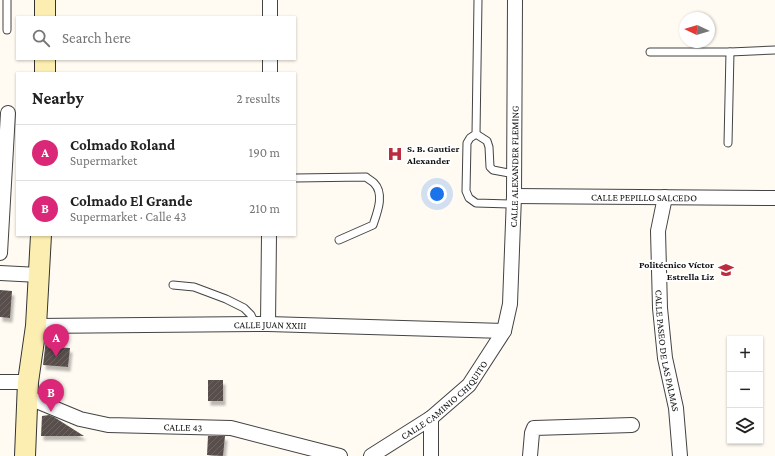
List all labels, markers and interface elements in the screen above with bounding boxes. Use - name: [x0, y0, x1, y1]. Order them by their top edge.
- north arrow: [679, 12, 715, 48]
- search box: [16, 16, 296, 60]
- icon: search: [30, 27, 52, 49]
- text: Search here: [62, 30, 131, 46]
- text: Nearby: [32, 89, 84, 108]
- text: 2 results: [237, 91, 280, 106]
- street label: CALLE ALEXANDER FLEMING: [507, 106, 520, 227]
- text: Colmado Roland: [70, 137, 175, 153]
- place label: S. B. Gautier Alexander: [406, 143, 459, 166]
- text: A: [41, 145, 49, 160]
- text: 190 m: [249, 145, 280, 160]
- hospital icon: S. B. Gautier Alexander: [386, 145, 404, 163]
- text: Supermarket: [70, 153, 137, 168]
- your location: [427, 184, 447, 204]
- street label: CALLE PEPILLO SALCEDO: [591, 191, 697, 203]
- text: Colmado El Grande: [70, 193, 192, 209]
- text: B: [41, 201, 49, 216]
- text: 210 m: [249, 201, 280, 216]
- text: Supermarket · Calle 43: [70, 209, 187, 224]
- place label: Politécnico Víctor Estrella Liz: [639, 259, 714, 282]
- school or university icon: Politécnico Víctor Estrella Liz: [717, 261, 735, 279]
- street label: CALLE PASEO DE LAS PALMAS: [654, 290, 682, 412]
- street label: CALLE JUAN XXIII: [234, 318, 307, 331]
- pin: A: [43, 324, 69, 357]
- map controls: [727, 336, 763, 444]
- button: +: [727, 336, 763, 372]
- street label: CALLE CAMINIO CHIQUITO: [399, 358, 489, 441]
- button: −: [727, 372, 763, 408]
- pin: B: [38, 379, 64, 412]
- button: layers: [727, 408, 763, 444]
- street label: CALLE 43: [164, 421, 203, 433]

